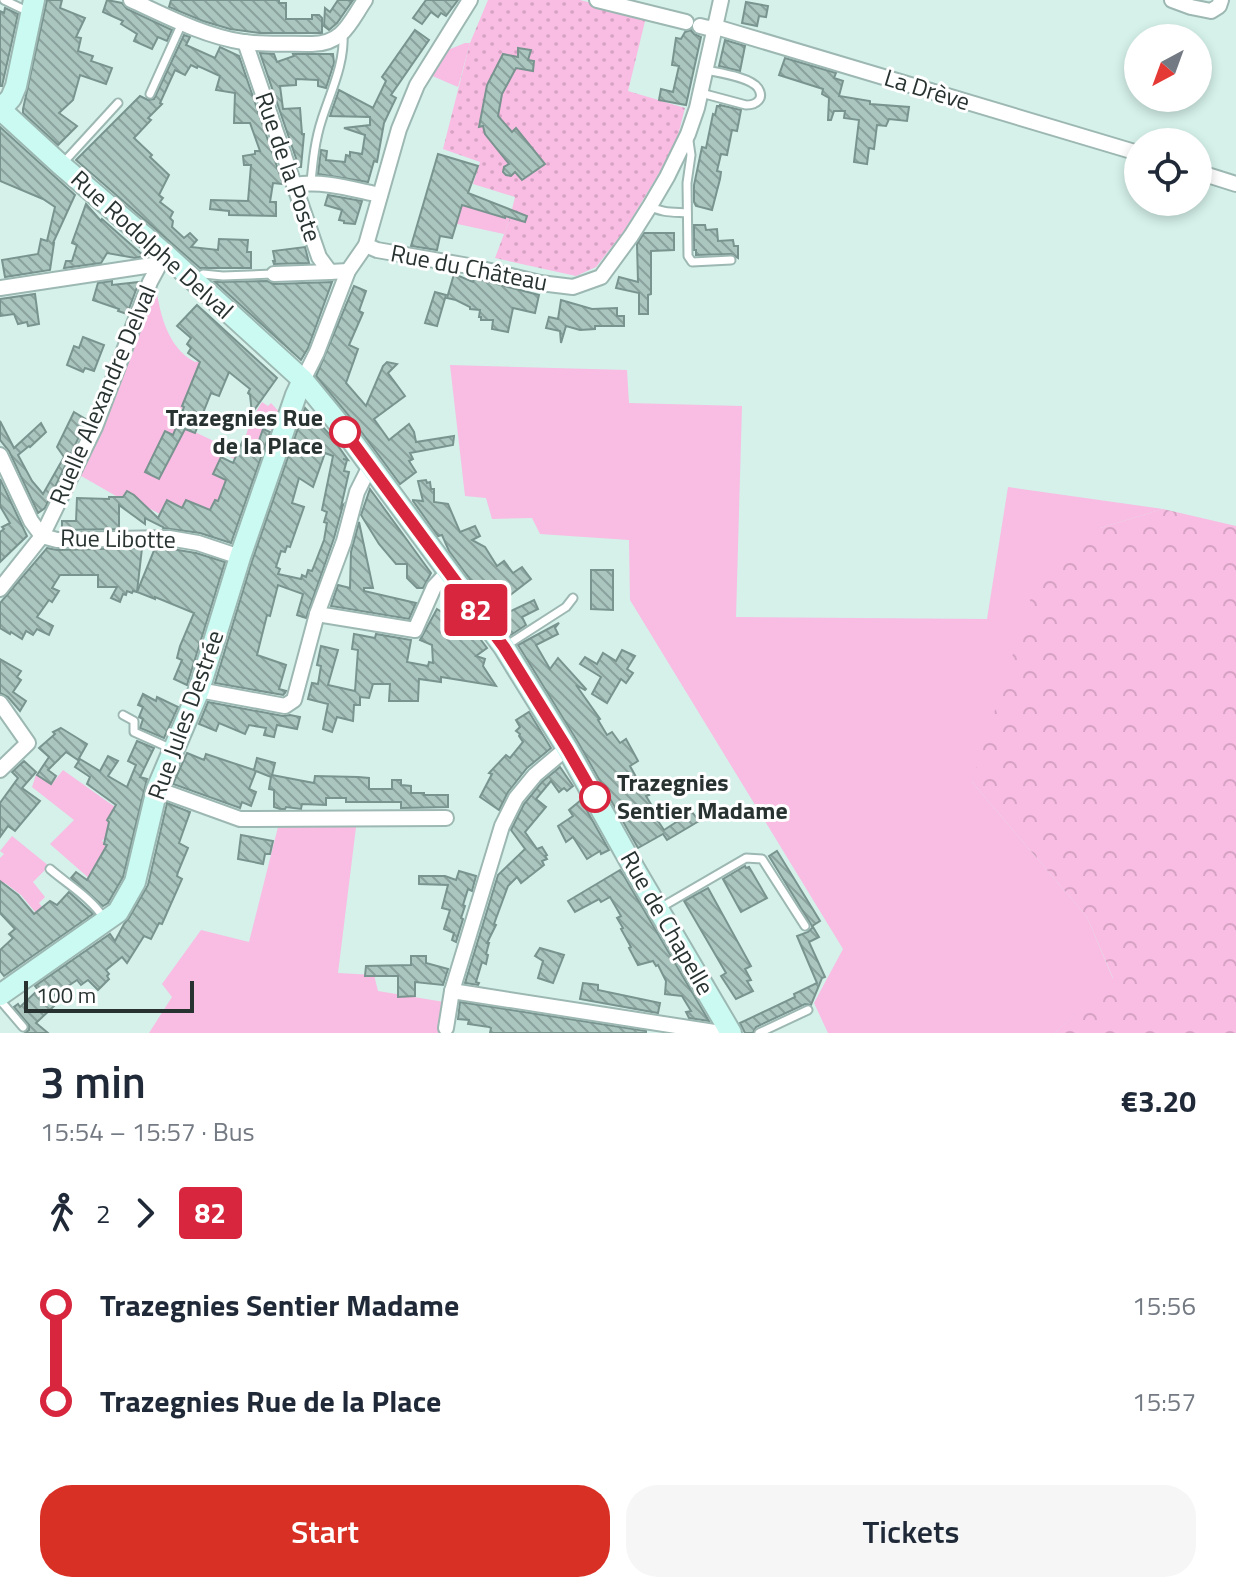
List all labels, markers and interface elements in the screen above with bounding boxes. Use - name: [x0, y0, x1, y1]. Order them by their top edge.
- north arrow: [1124, 24, 1212, 112]
- map controls: [1124, 24, 1212, 216]
- street label: La Drève: [880, 59, 975, 119]
- street label: Rue de la Poste: [246, 87, 331, 246]
- button: locate: [1124, 128, 1212, 216]
- street label: Rue Rodolphe Delval: [63, 161, 242, 327]
- street label: Rue du Château: [388, 234, 551, 300]
- street label: Ruelle Alexandre Delval: [39, 279, 165, 510]
- place label: Trazegnies Rue de la Place: [166, 399, 323, 463]
- marker: Trazegnies Rue de la Place: [330, 417, 360, 447]
- street label: Rue Libotte: [60, 519, 176, 557]
- line badge: 82: [440, 584, 512, 636]
- text: 82: [460, 588, 492, 631]
- street label: Rue Jules Destrée: [138, 625, 232, 805]
- place label: Trazegnies Sentier Madame: [617, 764, 788, 828]
- marker: Trazegnies Sentier Madame: [580, 782, 610, 812]
- street label: Rue de Chapelle: [612, 844, 724, 1001]
- scale bar: [24, 977, 194, 1013]
- text: 100 m: [36, 978, 96, 1012]
- text: 3 min: [40, 1048, 146, 1115]
- text: €3.20: [1121, 1078, 1196, 1124]
- text: 15:54 – 15:57 · Bus: [40, 1112, 255, 1151]
- icon: walk: [40, 1191, 84, 1235]
- icon: forward: [123, 1191, 167, 1235]
- text: 82: [195, 1191, 226, 1234]
- text: 2: [96, 1194, 111, 1233]
- text: Trazegnies Sentier Madame: [100, 1282, 459, 1328]
- text: 15:56: [1132, 1286, 1196, 1325]
- text: Trazegnies Rue de la Place: [100, 1378, 441, 1424]
- text: 15:57: [1132, 1382, 1196, 1421]
- button: Start: [40, 1485, 610, 1577]
- button: Tickets: [626, 1485, 1196, 1577]

